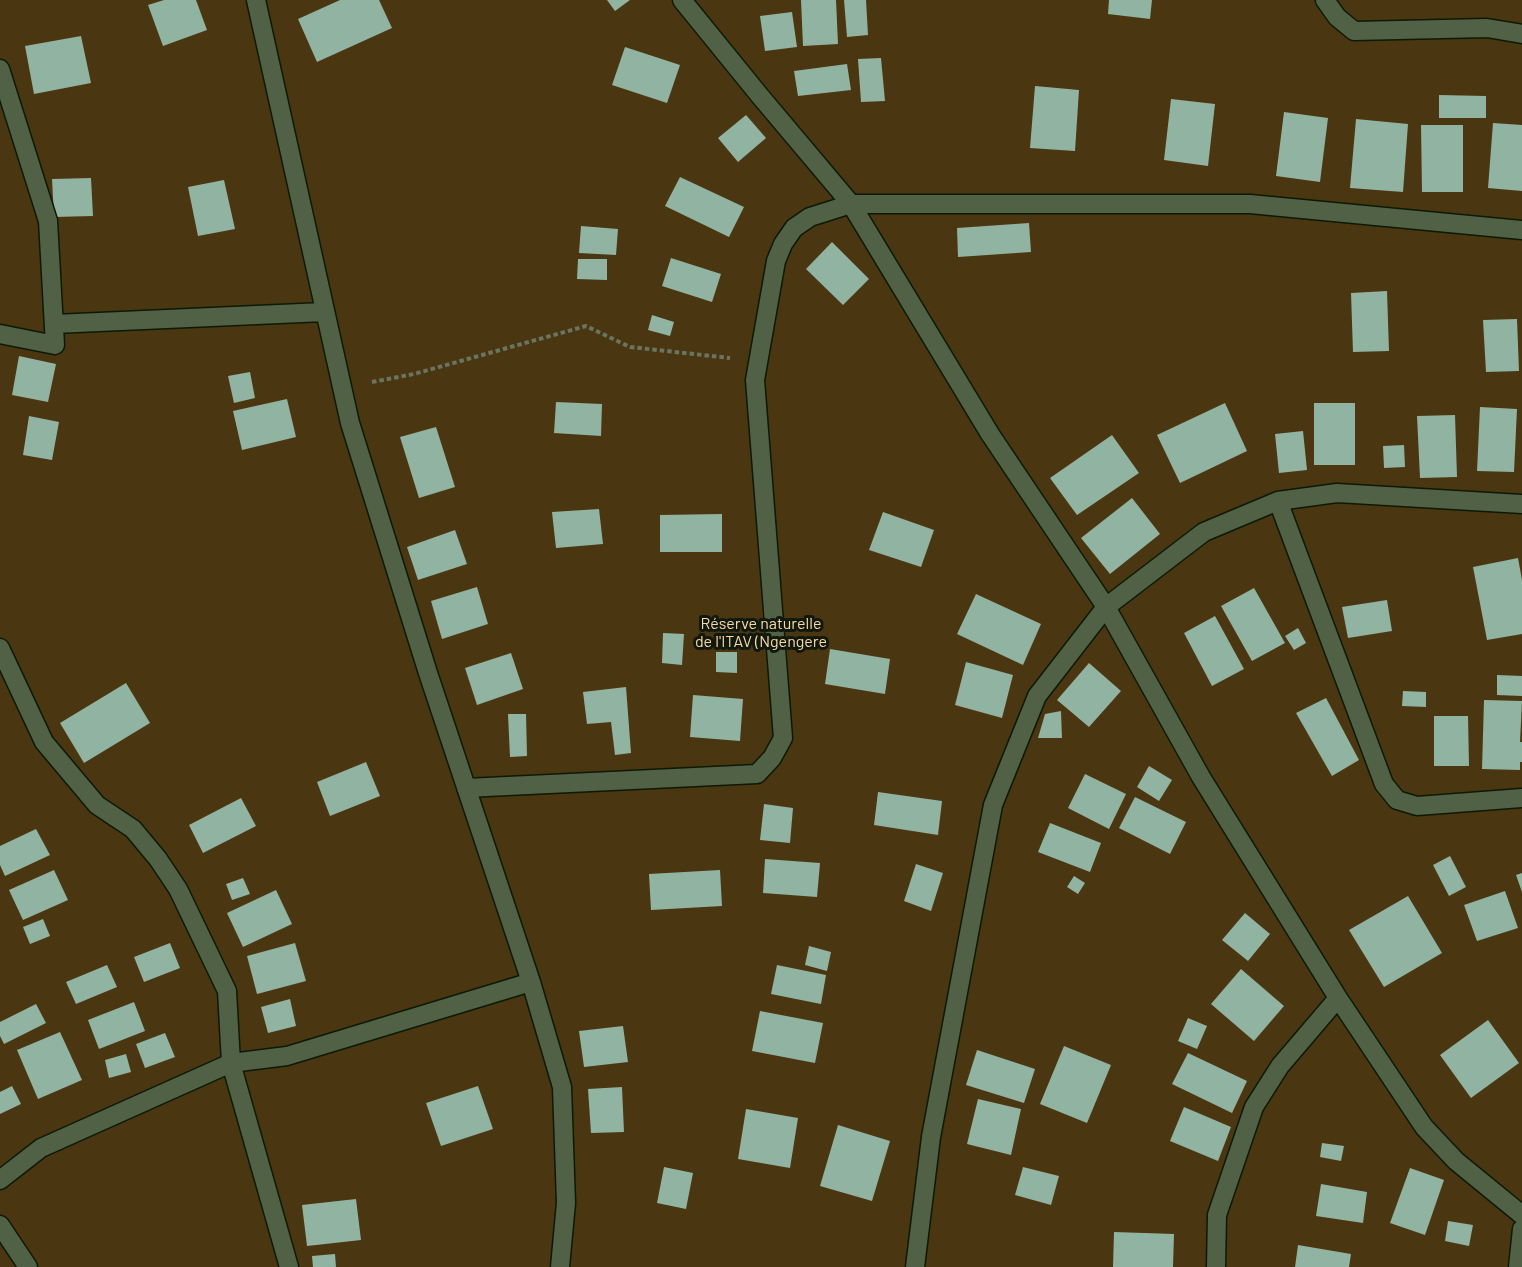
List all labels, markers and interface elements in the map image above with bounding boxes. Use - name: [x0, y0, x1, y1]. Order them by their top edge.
- park label: Réserve naturelle de l'ITAV (Ngengere: [695, 614, 827, 652]

